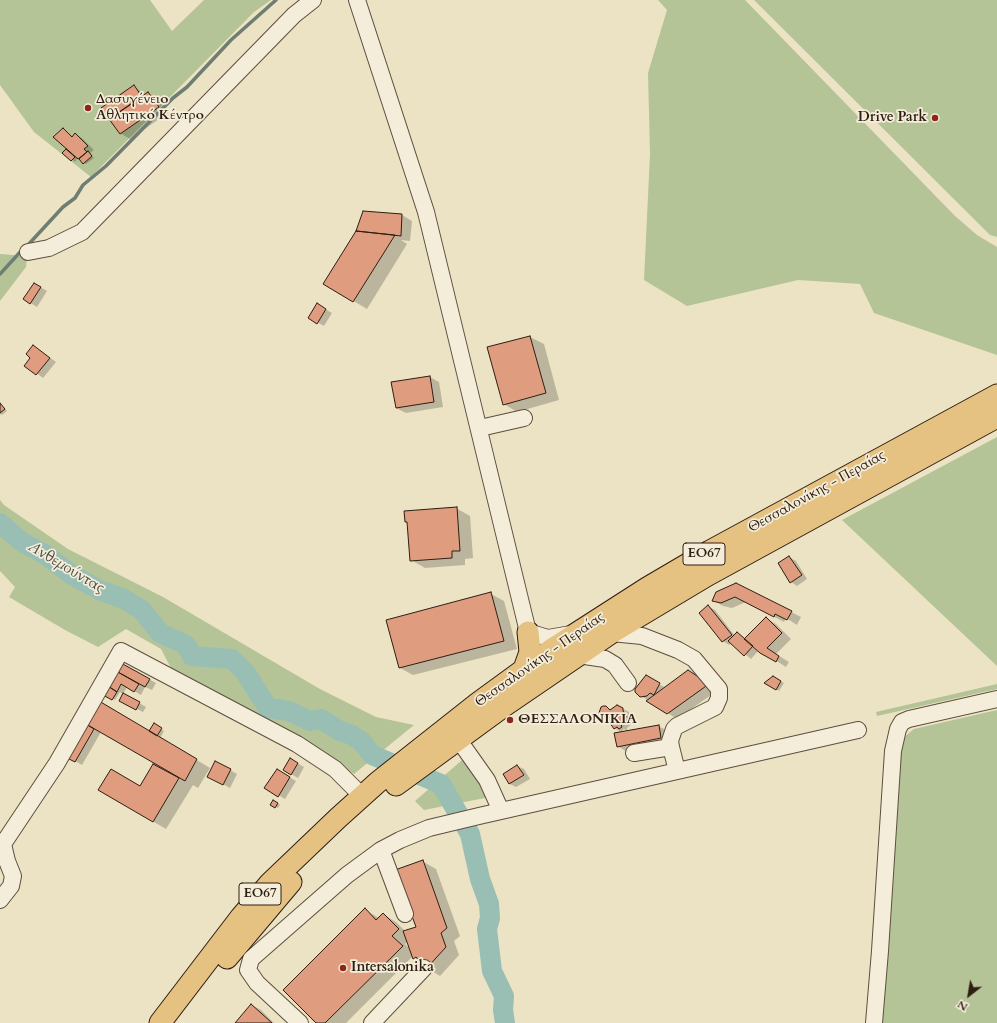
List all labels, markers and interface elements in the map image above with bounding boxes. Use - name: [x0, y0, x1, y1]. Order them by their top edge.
- place label: Δασυγένειο Αθλητικό Κέντρο: [96, 92, 204, 124]
- marker: Δασυγένειο Αθλητικό Κέντρο: [83, 103, 93, 113]
- place label: Drive Park: [858, 110, 927, 126]
- marker: Drive Park: [930, 113, 940, 123]
- street label: Θεσσαλονίκης - Περαίας: [745, 447, 889, 537]
- water label: Ανθεμούντας: [25, 538, 107, 598]
- road number: ΕΟ67: [683, 543, 725, 565]
- street label: Θεσσαλονίκης - Περαίας: [472, 609, 608, 711]
- place label: ΘΕΣΣΑΛΟΝΙΚΙΑ: [518, 712, 637, 728]
- marker: ΘΕΣΣΑΛΟΝΙΚΙΑ: [505, 715, 515, 725]
- road number: ΕΟ67: [239, 883, 281, 905]
- place label: Intersalonika: [351, 960, 434, 976]
- marker: Intersalonika: [338, 963, 348, 973]
- north arrow: [949, 975, 989, 1015]
- text: N: [955, 997, 971, 1015]

